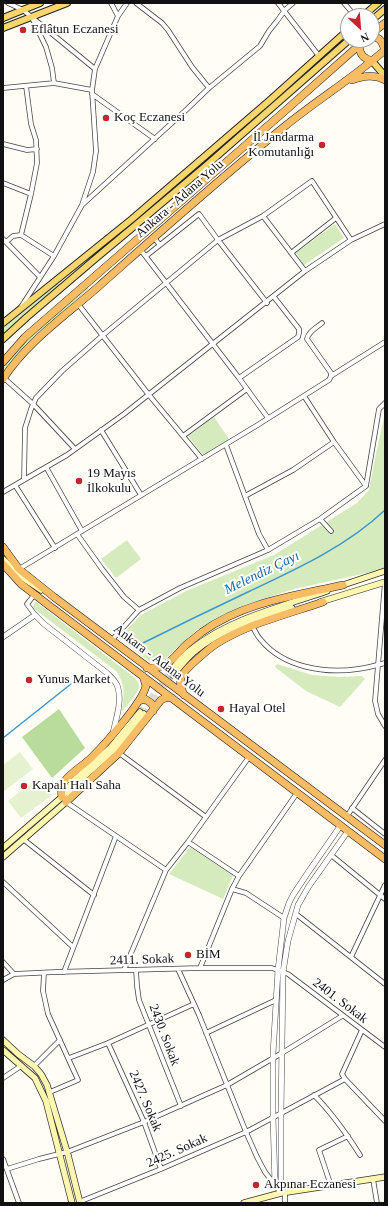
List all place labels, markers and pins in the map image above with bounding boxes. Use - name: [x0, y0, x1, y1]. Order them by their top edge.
- place label: Eflâtun Eczanesi: [31, 22, 119, 38]
- marker: Eflâtun Eczanesi: [18, 25, 28, 35]
- place label: Koç Eczanesi: [114, 110, 185, 126]
- marker: Koç Eczanesi: [101, 113, 111, 123]
- place label: İl Jandarma Komutanlığı: [248, 130, 314, 161]
- marker: İl Jandarma Komutanlığı: [317, 140, 327, 150]
- place label: 19 Mayıs İlkokulu: [87, 466, 136, 497]
- marker: 19 Mayıs İlkokulu: [74, 476, 84, 486]
- place label: Yunus Market: [37, 672, 110, 688]
- marker: Yunus Market: [24, 675, 34, 685]
- place label: Hayal Otel: [229, 701, 286, 717]
- marker: Hayal Otel: [216, 704, 226, 714]
- place label: Kapalı Halı Saha: [32, 778, 121, 794]
- marker: Kapalı Halı Saha: [19, 781, 29, 791]
- place label: BİM: [196, 947, 221, 963]
- marker: BİM: [183, 950, 193, 960]
- place label: Akpınar Eczanesi: [264, 1177, 356, 1193]
- marker: Akpınar Eczanesi: [251, 1180, 261, 1190]

